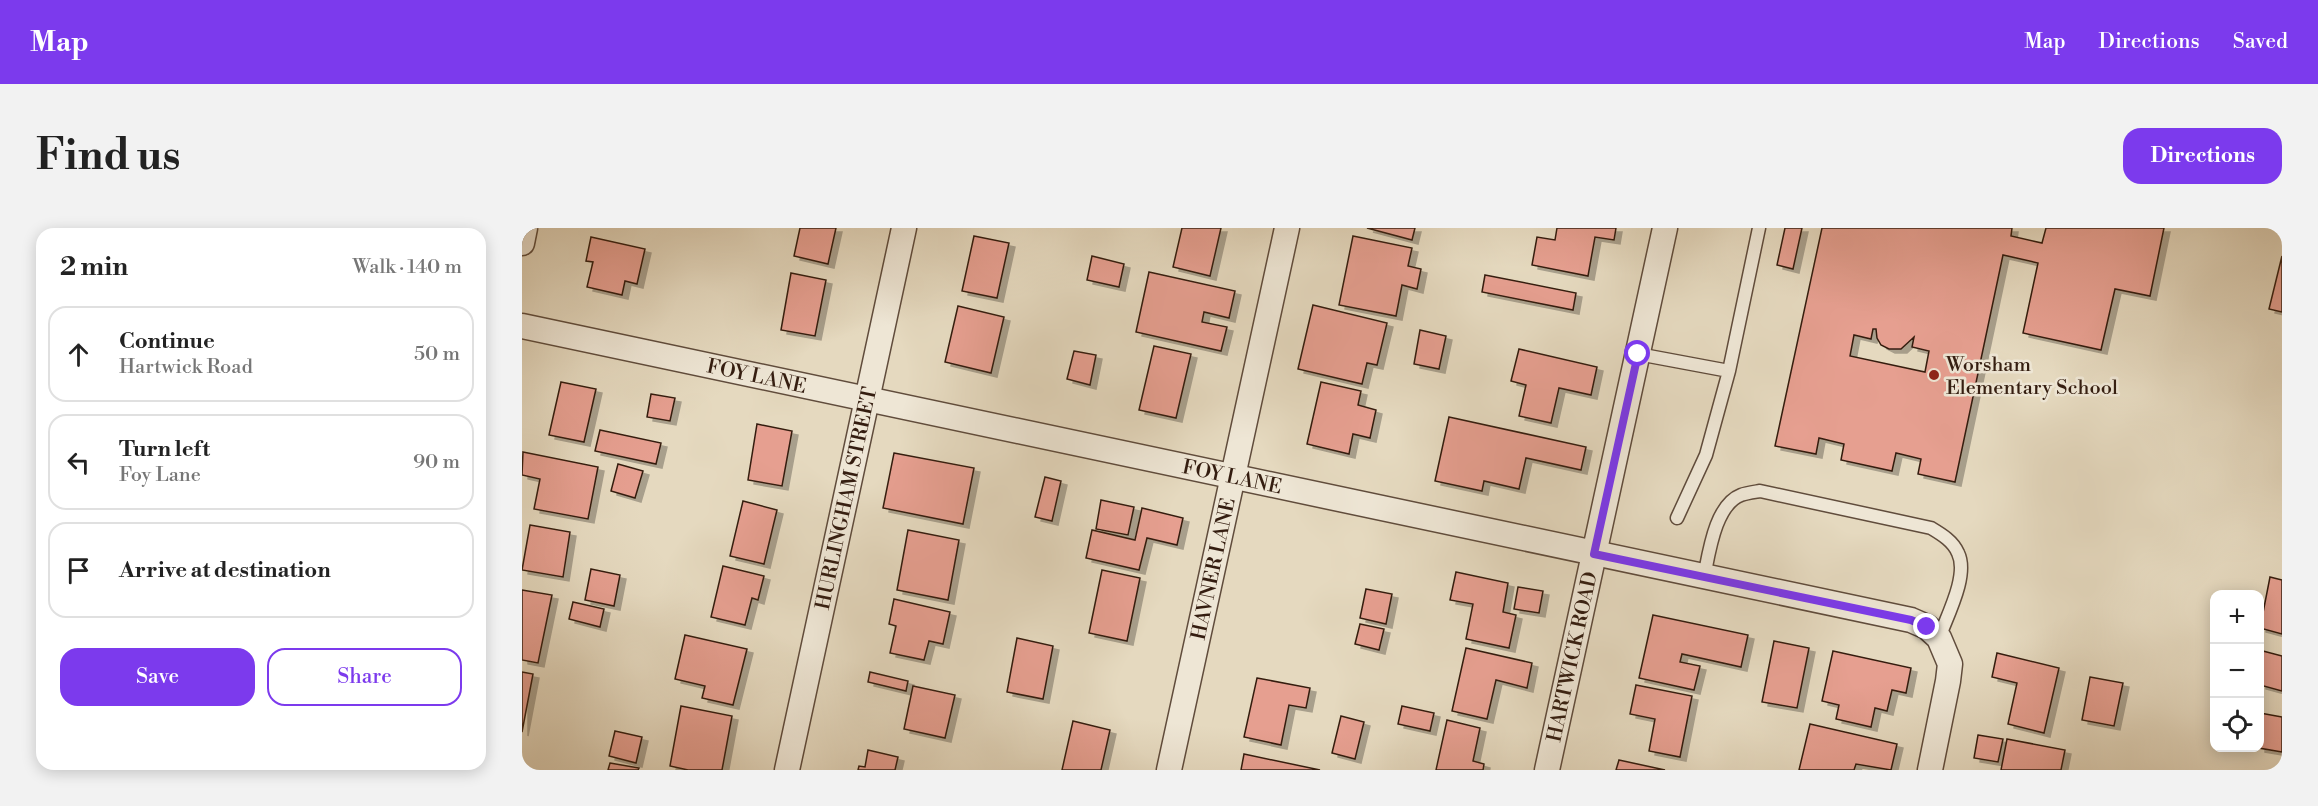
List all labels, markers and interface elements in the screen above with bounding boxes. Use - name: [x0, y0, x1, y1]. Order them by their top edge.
- text: Map: [30, 25, 89, 60]
- text: Map: [2024, 29, 2066, 55]
- text: Directions: [2099, 29, 2200, 55]
- text: Saved: [2233, 29, 2288, 55]
- button: Directions: [2123, 128, 2282, 184]
- text: Find us: [36, 130, 180, 183]
- text: 2 min: [60, 251, 128, 283]
- text: Walk · 140 m: [352, 255, 462, 280]
- text: Continue: [119, 328, 215, 355]
- icon: ahead: [62, 338, 95, 371]
- route start: [1624, 340, 1650, 366]
- text: 50 m: [414, 342, 460, 367]
- place label: Worsham Elementary School: [1945, 353, 2118, 401]
- street label: FOY LANE: [704, 354, 809, 400]
- text: Hartwick Road: [119, 355, 253, 380]
- marker: Worsham Elementary School: [1927, 368, 1941, 382]
- street label: HURLINGHAM STREET: [811, 385, 883, 612]
- text: Turn left: [119, 436, 210, 463]
- icon: left: [62, 446, 95, 479]
- text: 90 m: [413, 450, 460, 475]
- street label: FOY LANE: [1180, 455, 1284, 501]
- text: Foy Lane: [119, 463, 201, 488]
- street label: HAVNER LANE: [1187, 496, 1242, 642]
- icon: arrive: [62, 554, 95, 587]
- text: Arrive at destination: [119, 557, 331, 584]
- street label: HARTWICK ROAD: [1542, 569, 1604, 744]
- map controls: [2210, 590, 2264, 752]
- button: +: [2210, 590, 2264, 644]
- route end: [1913, 613, 1939, 639]
- button: −: [2210, 644, 2264, 698]
- button: Save: [60, 648, 255, 706]
- button: Share: [267, 648, 462, 706]
- button: locate: [2210, 698, 2264, 752]

